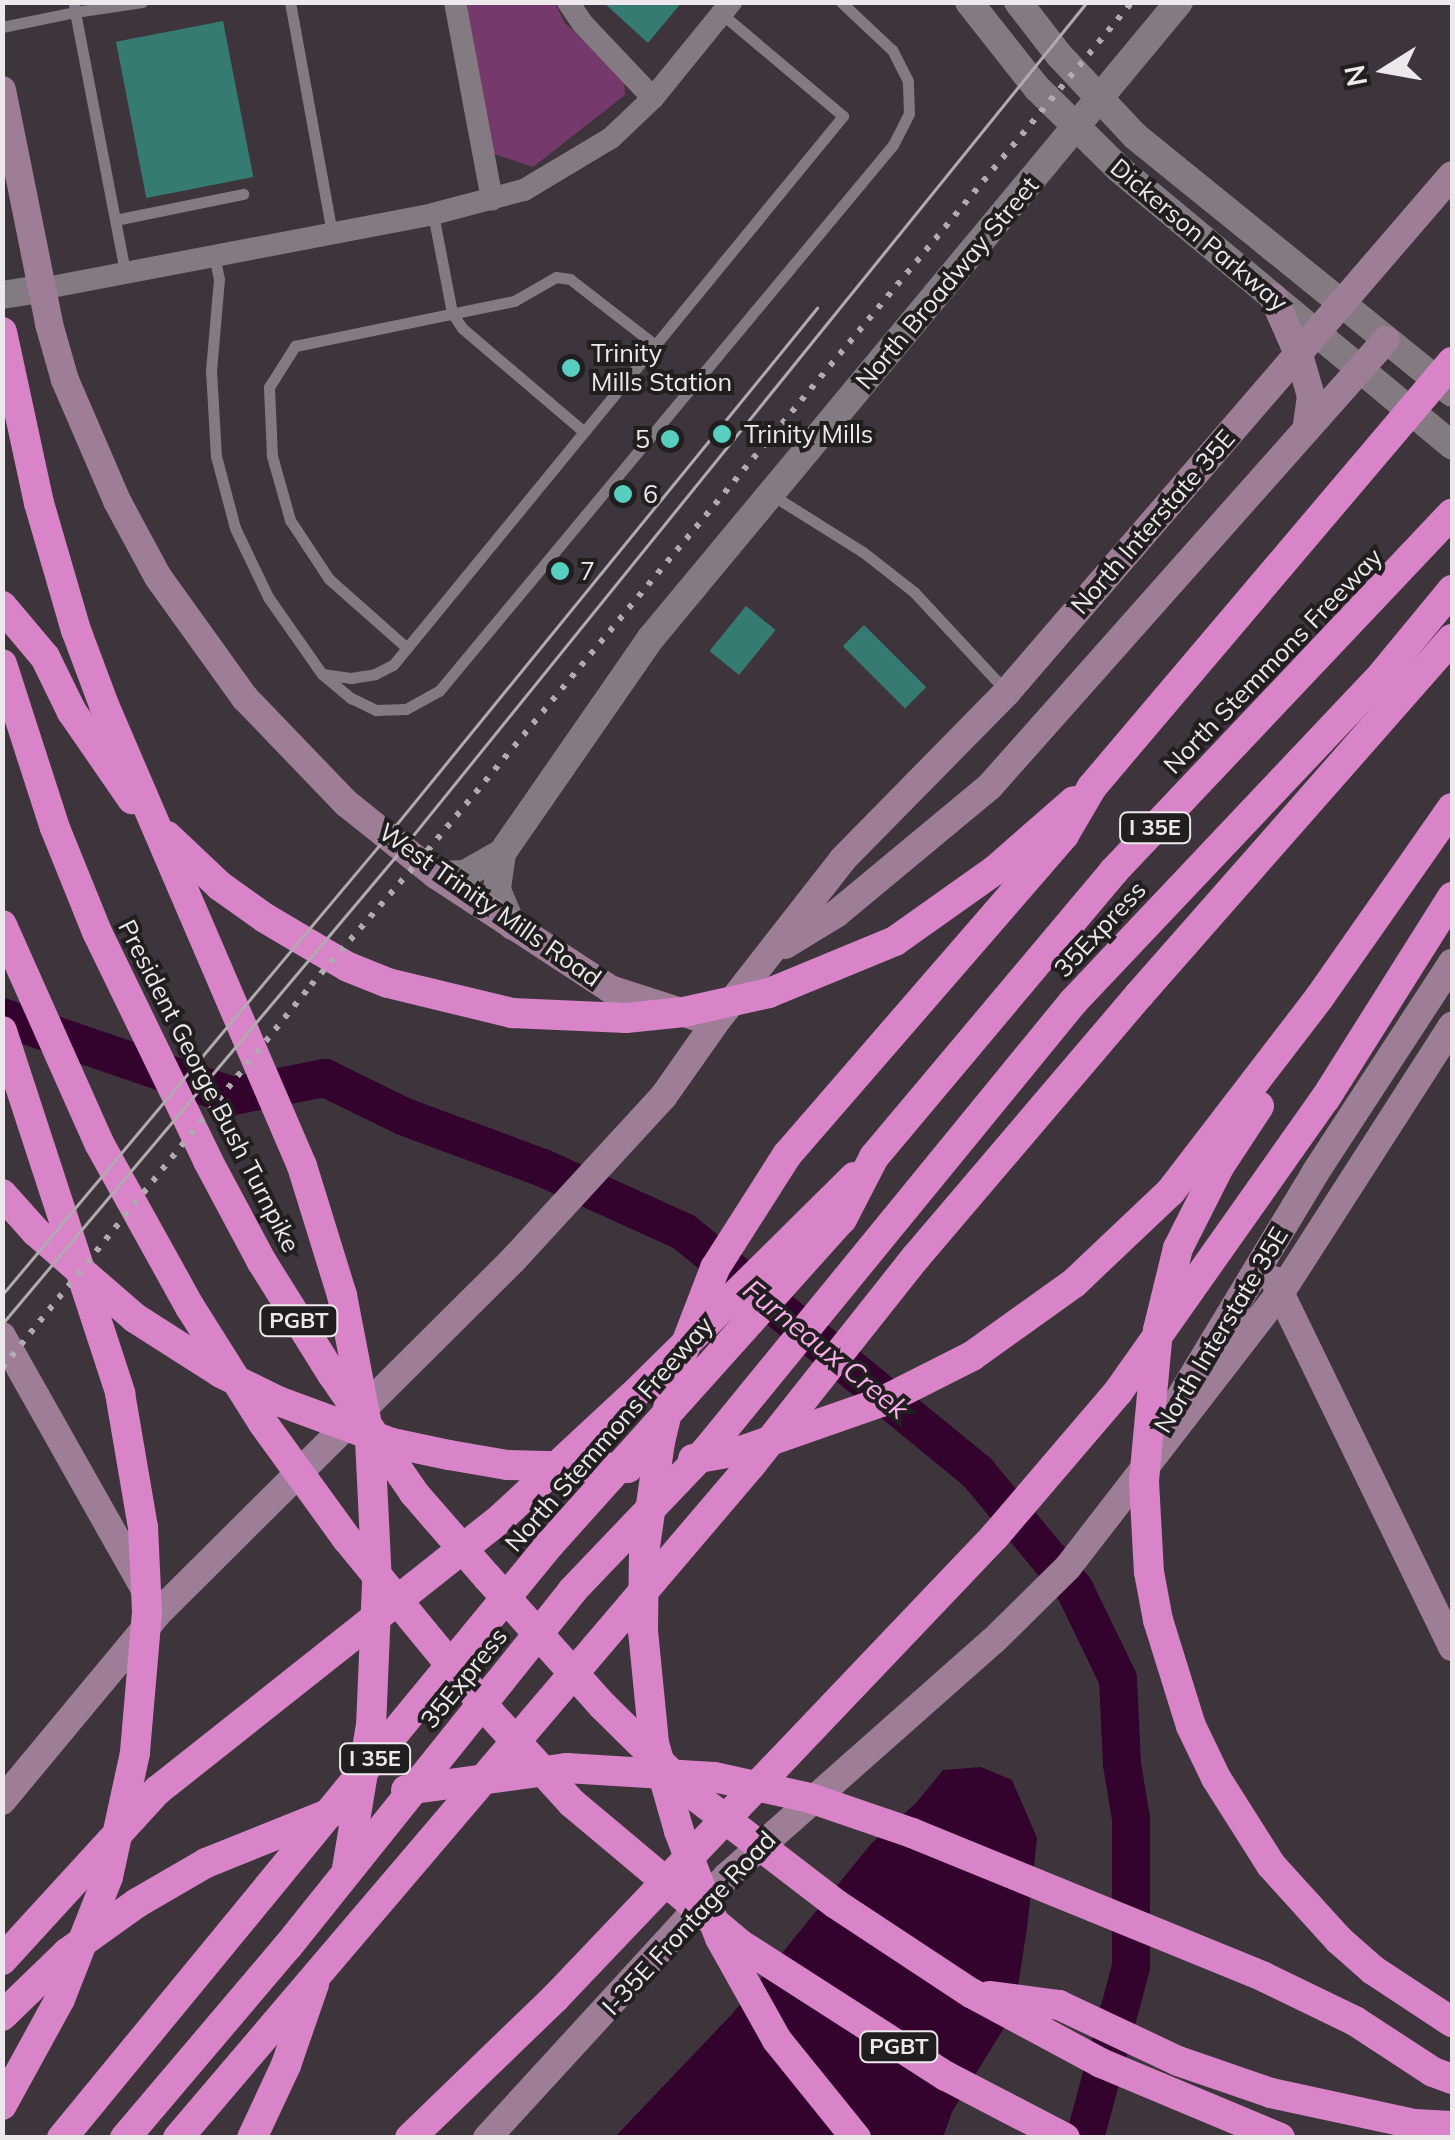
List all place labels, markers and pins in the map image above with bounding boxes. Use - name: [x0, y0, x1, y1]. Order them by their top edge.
- place label: Trinity Mills Station: [591, 339, 732, 398]
- marker: Trinity Mills Station: [560, 357, 582, 379]
- place label: Trinity Mills: [744, 419, 873, 449]
- marker: Trinity Mills: [709, 421, 735, 447]
- place label: 5: [635, 424, 650, 454]
- marker: 5: [659, 428, 681, 450]
- place label: 6: [643, 479, 658, 509]
- marker: 6: [612, 483, 634, 505]
- place label: 7: [580, 556, 595, 586]
- marker: 7: [549, 560, 571, 582]

